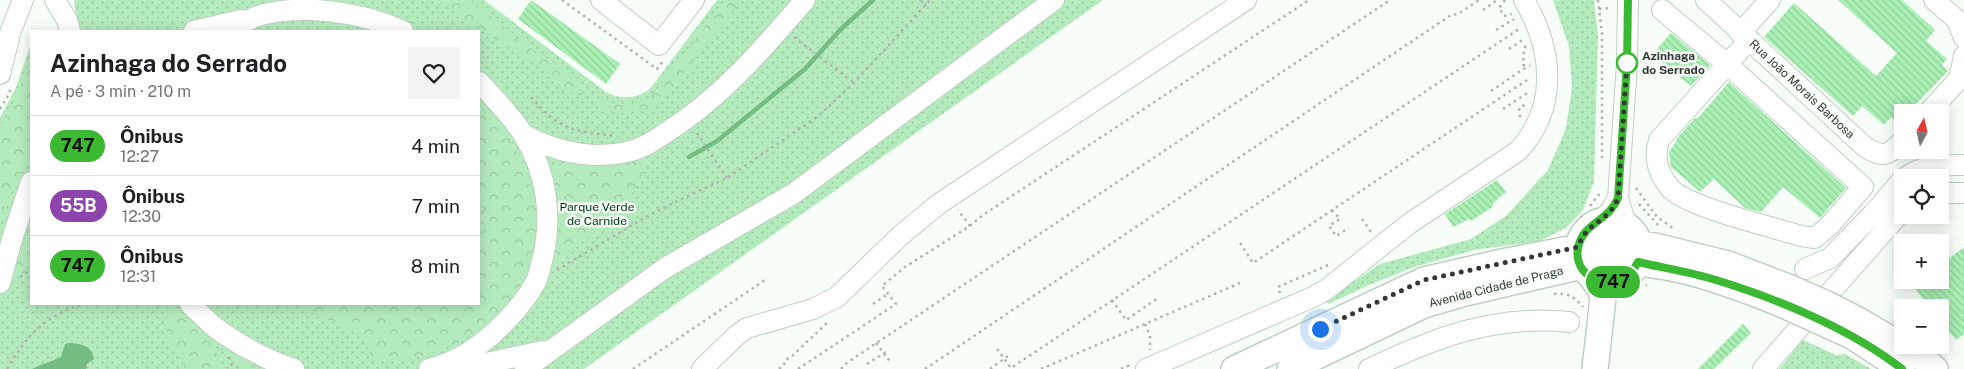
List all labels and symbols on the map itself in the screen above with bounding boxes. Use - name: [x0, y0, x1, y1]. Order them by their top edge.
- street label: Rua João Morais Barbosa: [1747, 37, 1857, 141]
- place label: Azinhaga do Serrado: [1642, 49, 1705, 77]
- marker: Azinhaga do Serrado: [1616, 52, 1638, 74]
- north arrow: [1894, 104, 1949, 159]
- park label: Parque Verde de Carnide: [559, 200, 635, 228]
- street label: Avenida Cidade de Praga: [1427, 263, 1565, 311]
- line badge: 747: [1584, 266, 1642, 298]
- your location: [1308, 317, 1333, 342]

